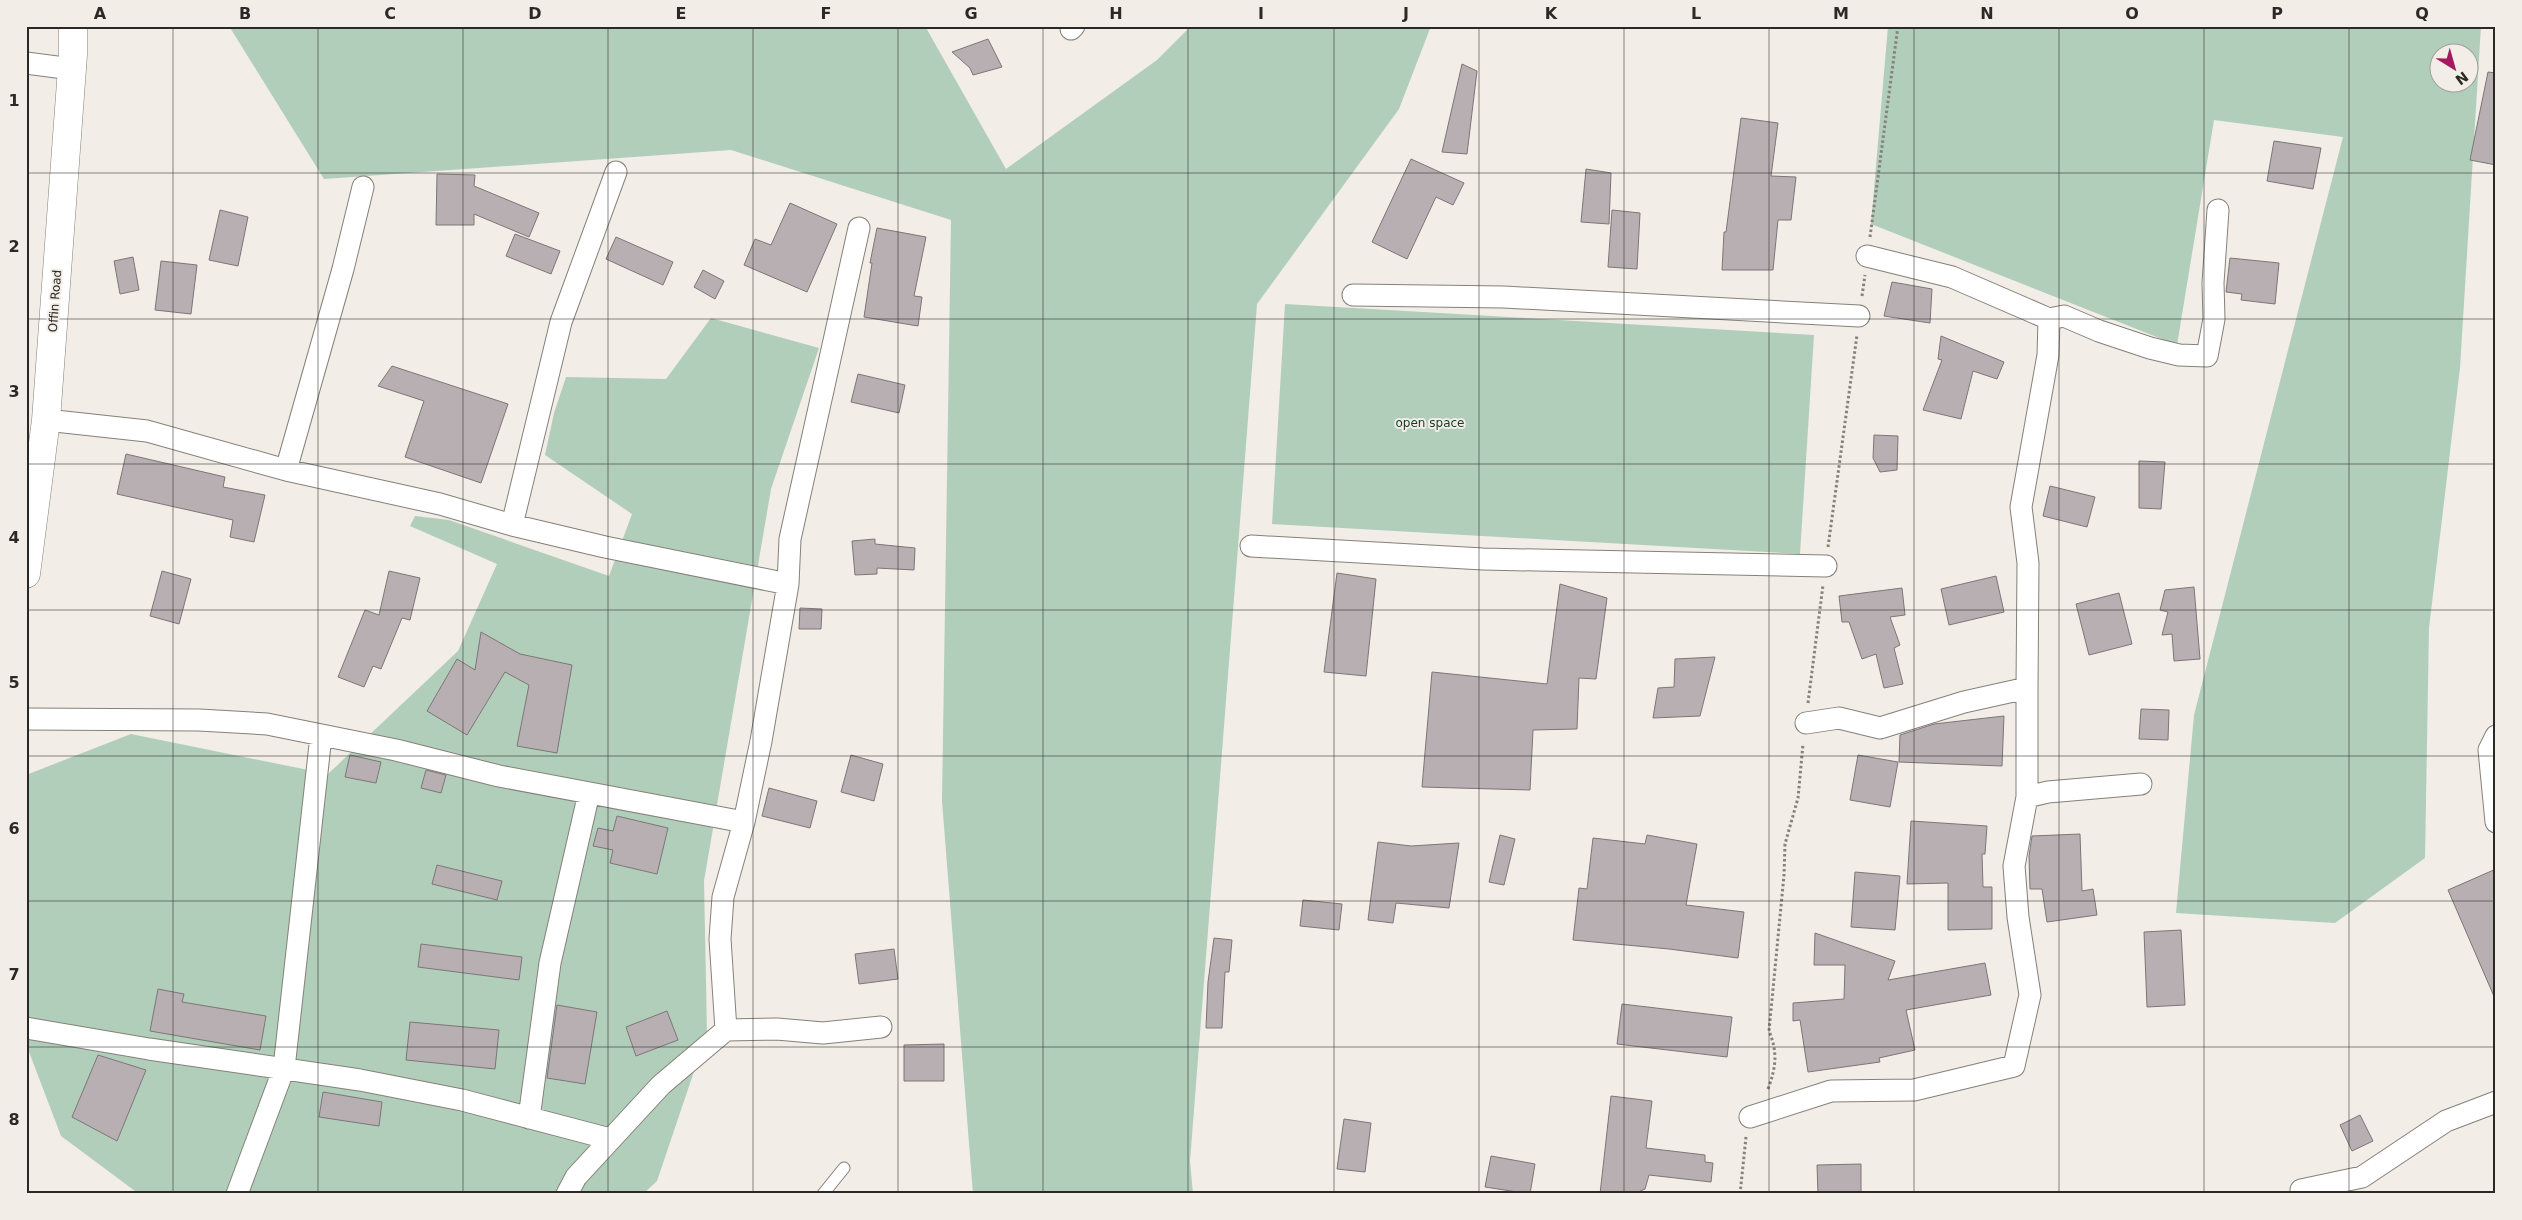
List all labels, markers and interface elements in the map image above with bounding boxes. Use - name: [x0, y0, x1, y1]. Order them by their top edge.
- text: A: [94, 4, 107, 23]
- text: B: [239, 4, 251, 23]
- text: C: [384, 4, 396, 23]
- text: D: [528, 4, 542, 23]
- text: E: [676, 4, 686, 23]
- text: F: [821, 4, 831, 23]
- text: G: [964, 4, 978, 23]
- text: H: [1109, 4, 1123, 23]
- text: I: [1258, 4, 1264, 23]
- text: J: [1402, 4, 1409, 23]
- text: K: [1545, 4, 1558, 23]
- text: L: [1691, 4, 1701, 23]
- text: M: [1833, 4, 1849, 23]
- text: N: [1980, 4, 1994, 23]
- text: O: [2125, 4, 2139, 23]
- text: P: [2271, 4, 2283, 23]
- text: Q: [2415, 4, 2429, 23]
- north arrow: [2430, 42, 2480, 92]
- text: N: [2452, 68, 2471, 88]
- text: 1: [8, 91, 20, 110]
- text: 2: [8, 237, 20, 256]
- street label: Offin Road: [46, 269, 64, 333]
- text: 3: [8, 382, 20, 401]
- park label: open space: [1396, 416, 1464, 430]
- text: 4: [8, 528, 20, 547]
- text: 5: [8, 673, 20, 692]
- text: 6: [8, 819, 20, 838]
- text: 7: [8, 965, 20, 984]
- text: 8: [8, 1110, 20, 1129]

